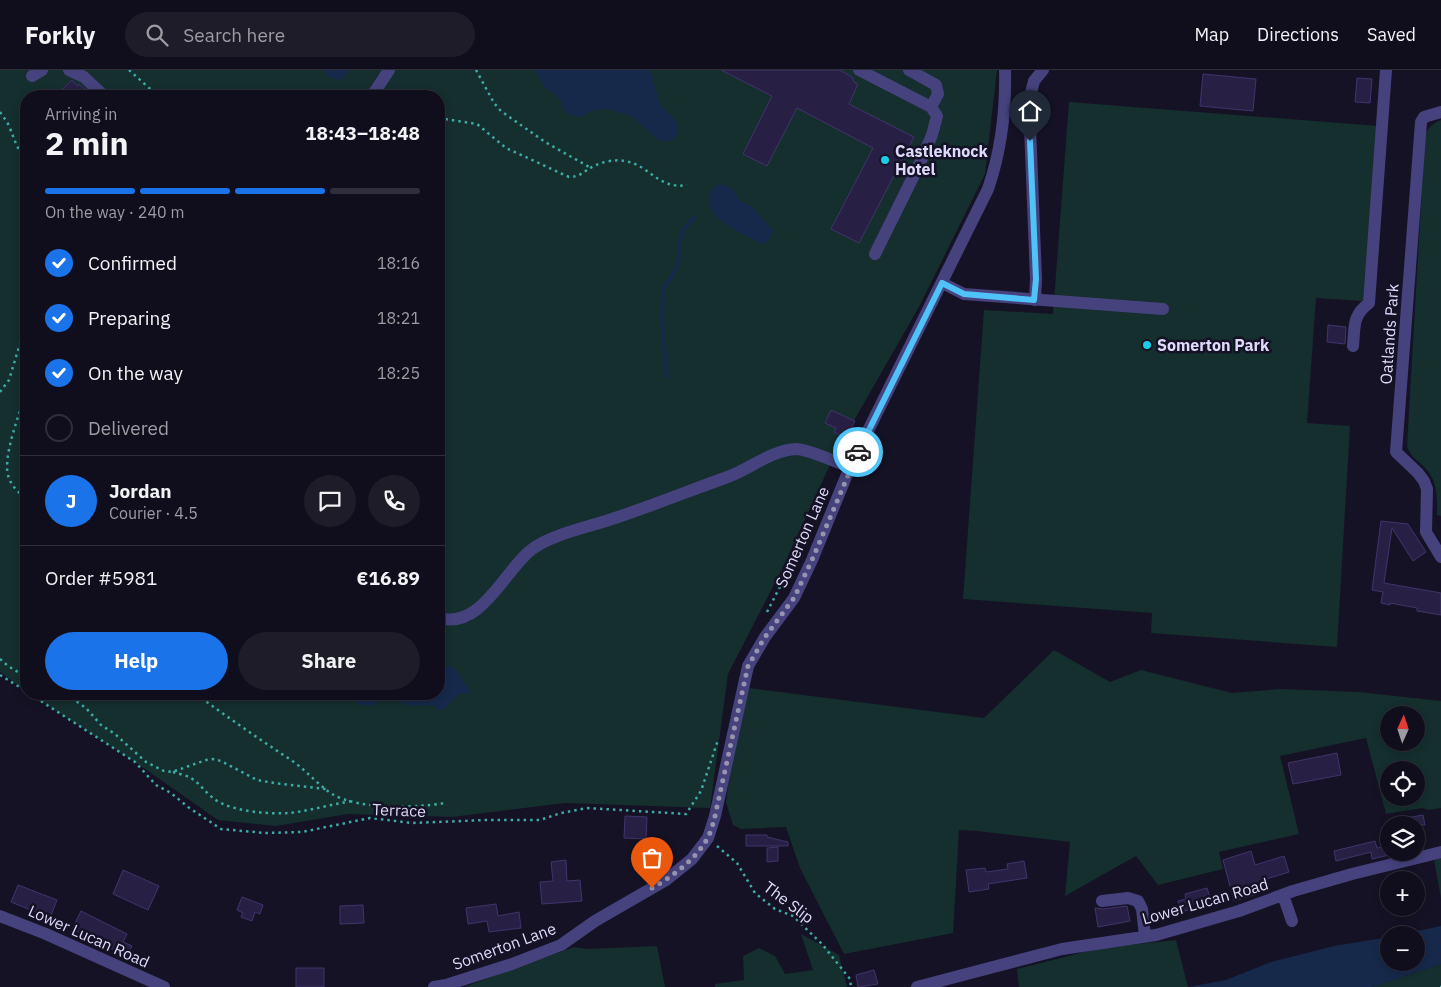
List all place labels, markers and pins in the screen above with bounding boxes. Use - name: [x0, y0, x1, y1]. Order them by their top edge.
- pin: [1009, 90, 1051, 141]
- place label: Castleknock Hotel: [895, 141, 988, 179]
- marker: Castleknock Hotel: [879, 154, 891, 166]
- place label: Somerton Park: [1157, 335, 1270, 355]
- marker: Somerton Park: [1141, 339, 1153, 351]
- pin: [631, 837, 673, 888]

